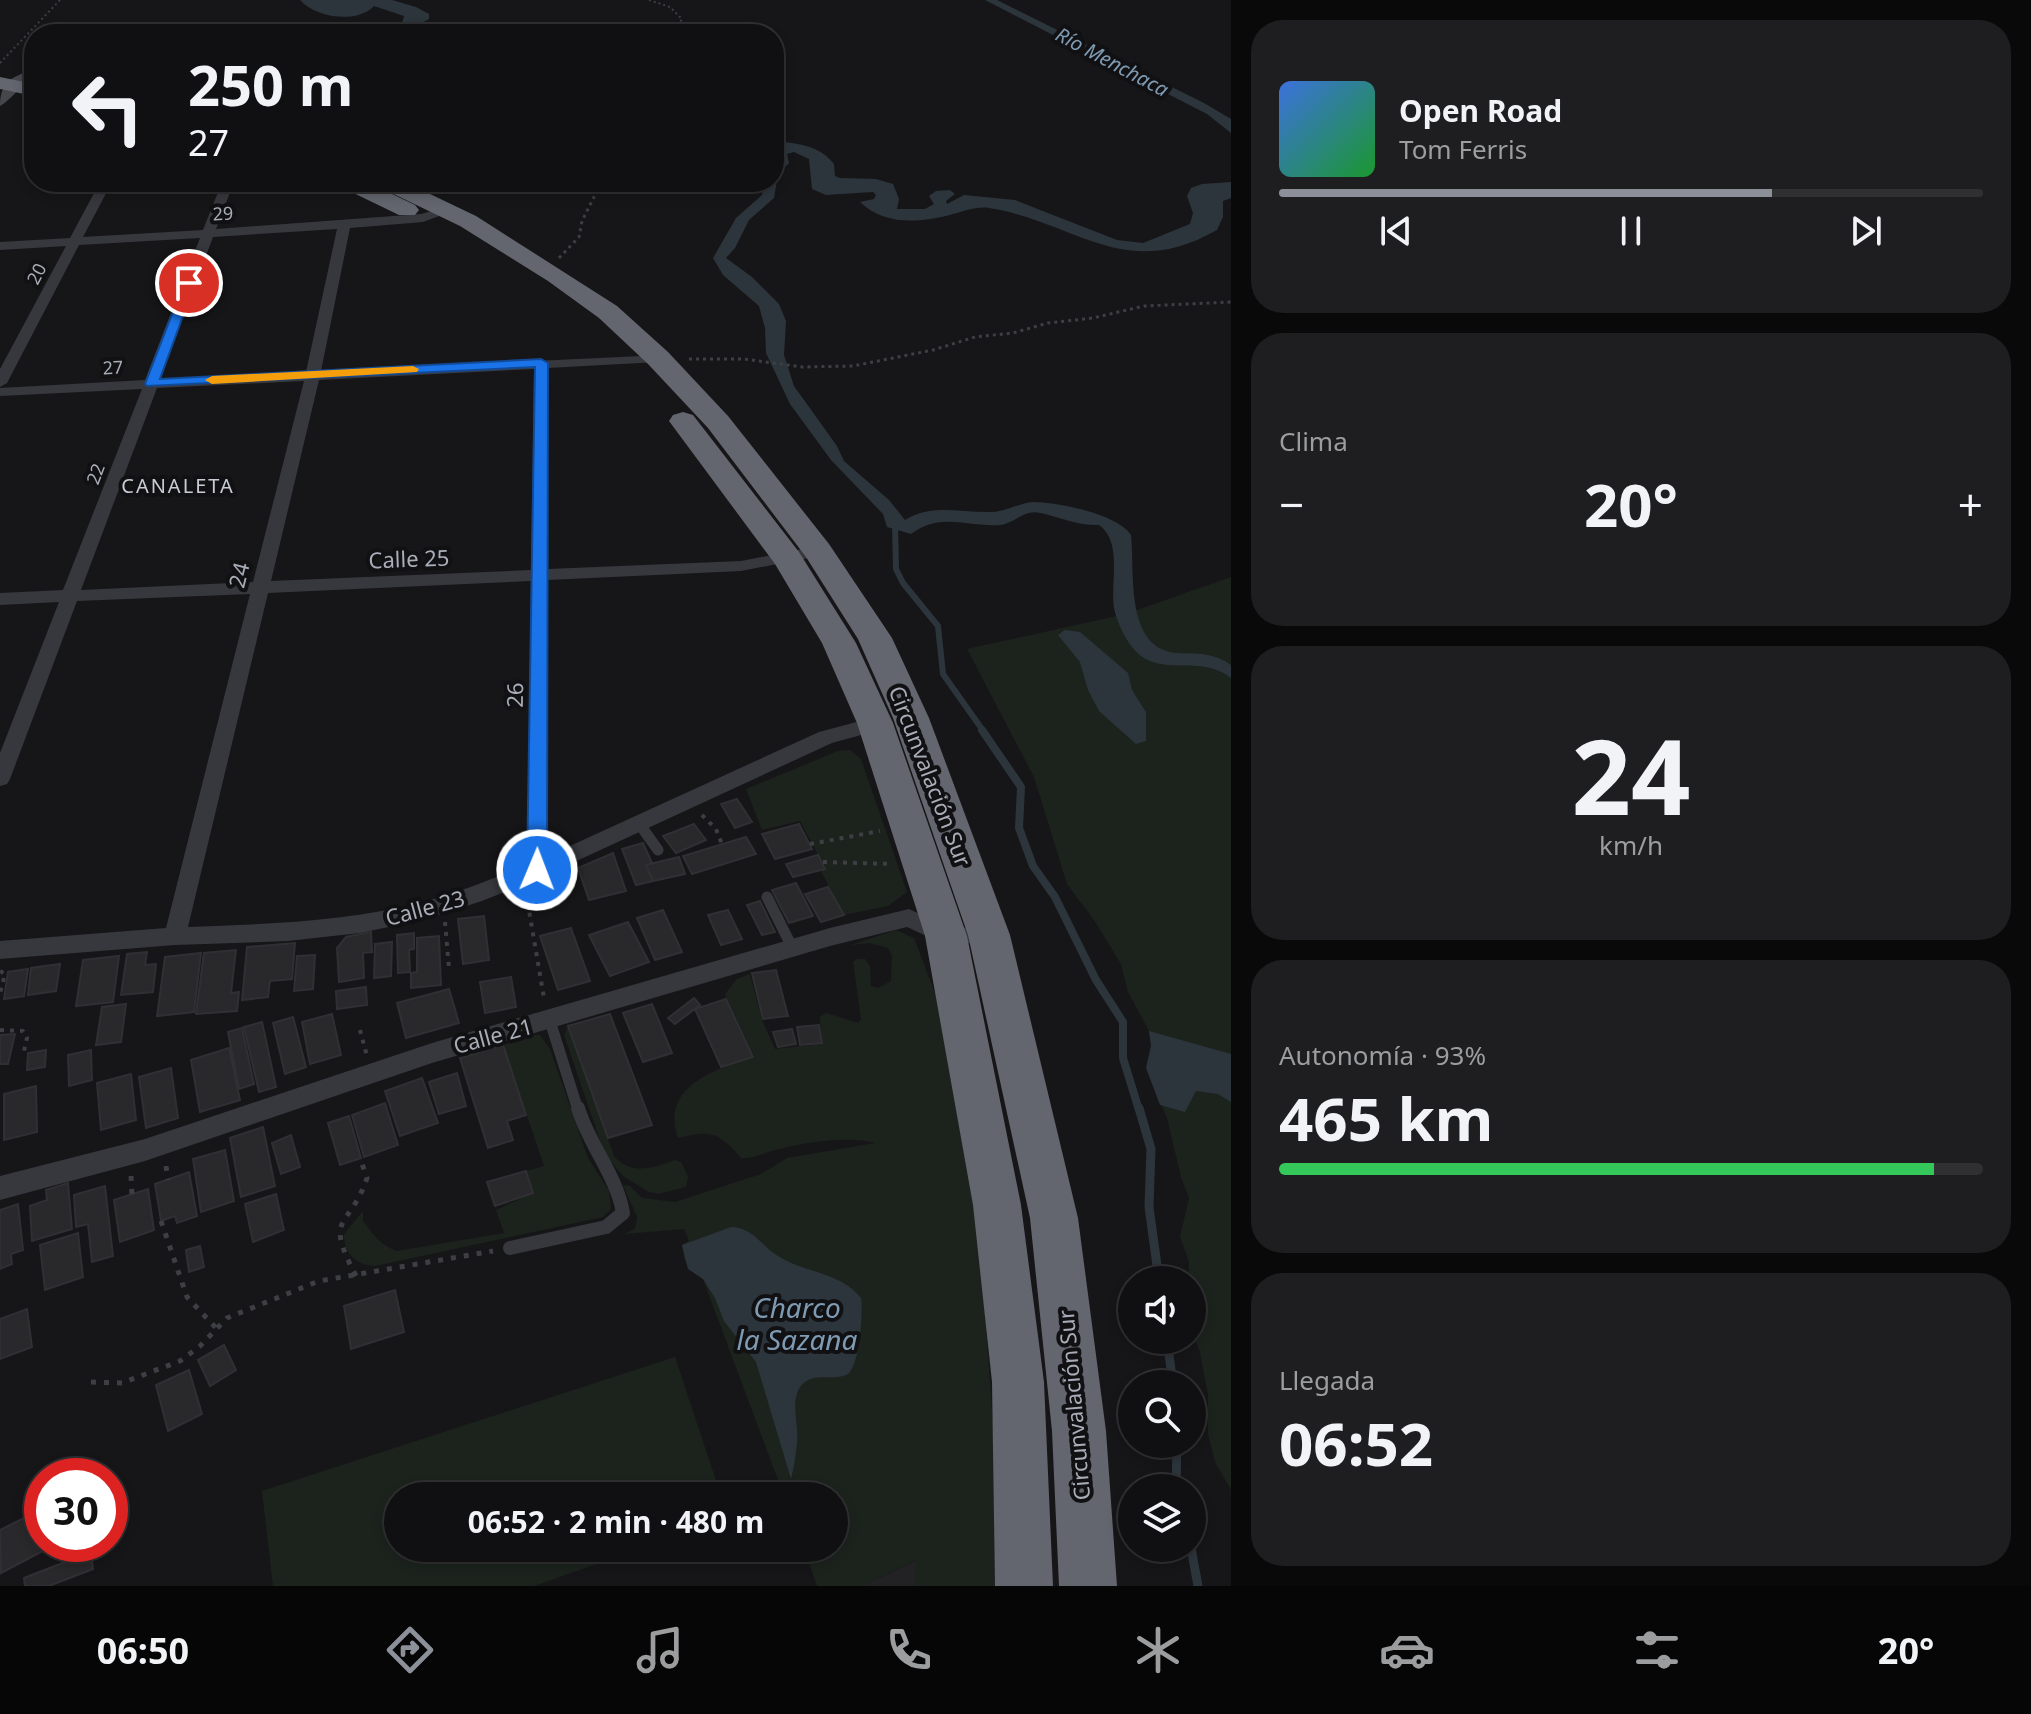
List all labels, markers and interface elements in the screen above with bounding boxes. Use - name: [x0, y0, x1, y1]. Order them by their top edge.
- water label: Río Menchaca: [1051, 21, 1173, 103]
- text: 250 m: [188, 46, 353, 122]
- icon: left: [56, 56, 160, 160]
- text: Open Road: [1399, 90, 1562, 131]
- text: 27: [188, 118, 229, 167]
- text: Tom Ferris: [1399, 131, 1527, 167]
- street label: 29: [212, 200, 234, 226]
- icon: previous: [1374, 209, 1418, 253]
- icon: pause: [1609, 209, 1653, 253]
- icon: next: [1844, 209, 1888, 253]
- pin: [155, 249, 223, 317]
- street label: 20: [21, 259, 52, 288]
- icon: arrive: [167, 261, 211, 305]
- street label: 27: [102, 354, 124, 380]
- text: Clima: [1279, 423, 1348, 459]
- street label: 22: [80, 460, 110, 488]
- text: 20°: [1584, 463, 1678, 545]
- district label: CANALETA: [121, 472, 235, 499]
- text: −: [1279, 474, 1304, 534]
- text: +: [1958, 474, 1983, 534]
- street label: Calle 25: [368, 542, 450, 574]
- street label: 24: [220, 559, 256, 591]
- street label: Circunvalación Sur: [883, 681, 979, 870]
- street label: 26: [499, 682, 529, 708]
- text: 24: [1572, 704, 1690, 845]
- text: km/h: [1599, 827, 1663, 863]
- position arrow: [495, 828, 579, 912]
- street label: Calle 23: [382, 882, 468, 932]
- street label: Calle 21: [450, 1010, 536, 1060]
- text: Autonomía · 93%: [1279, 1037, 1486, 1073]
- text: 465 km: [1279, 1077, 1493, 1159]
- map controls: [1118, 1266, 1206, 1562]
- button: sound: [1118, 1266, 1206, 1354]
- water label: Charco la Sazana: [737, 1288, 858, 1358]
- street label: Circunvalación Sur: [1050, 1309, 1096, 1502]
- text: Llegada: [1279, 1362, 1375, 1398]
- button: search: [1118, 1370, 1206, 1458]
- text: 06:52: [1279, 1402, 1433, 1484]
- speed limit sign: 30: [24, 1458, 128, 1562]
- button: layers: [1118, 1474, 1206, 1562]
- text: 06:52 · 2 min · 480 m: [468, 1501, 764, 1542]
- icon: directions: [382, 1622, 438, 1678]
- icon: music: [632, 1622, 688, 1678]
- icon: phone: [881, 1622, 937, 1678]
- icon: climate: [1130, 1622, 1186, 1678]
- icon: car: [1379, 1622, 1435, 1678]
- icon: filters: [1629, 1622, 1685, 1678]
- text: 06:50: [97, 1626, 189, 1675]
- text: 20°: [1878, 1626, 1934, 1675]

